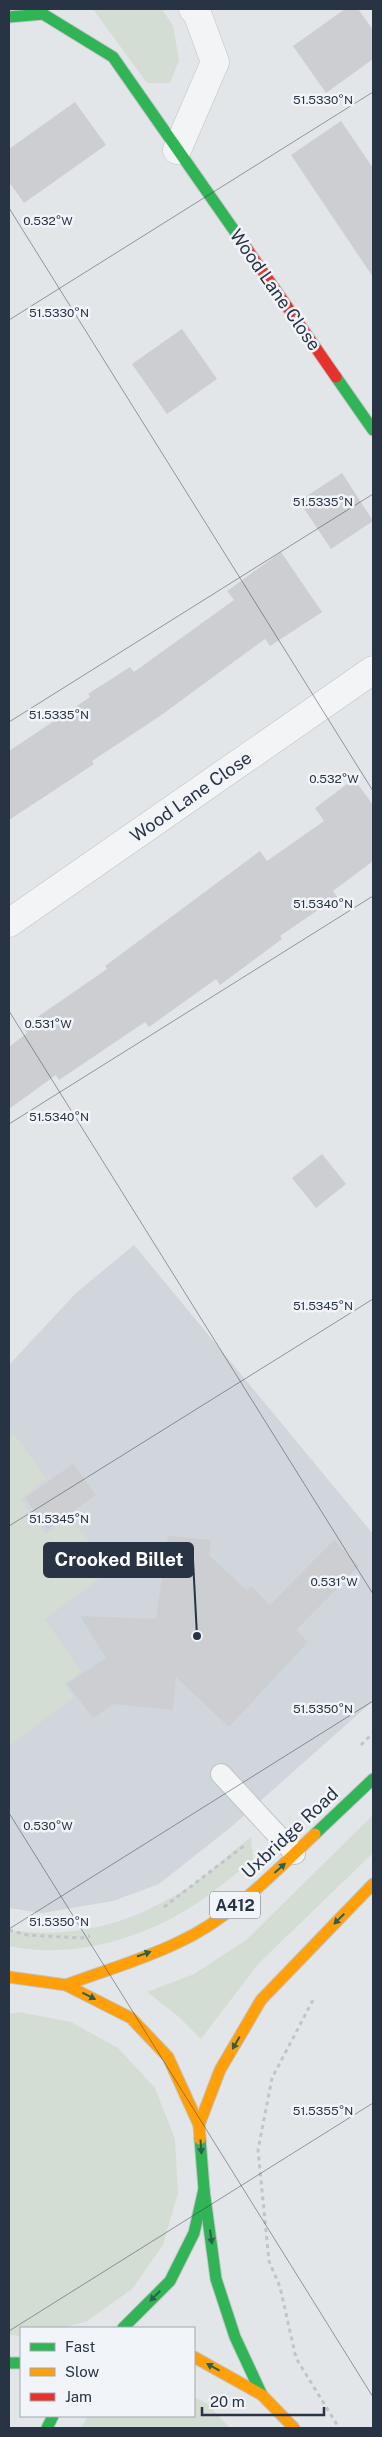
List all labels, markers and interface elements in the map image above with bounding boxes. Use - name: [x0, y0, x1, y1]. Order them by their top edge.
- text: 51.5330°N: [293, 93, 353, 107]
- text: 0.532°W: [23, 214, 73, 228]
- street label: Wood Lane Close: [226, 225, 325, 355]
- text: 51.5330°N: [29, 306, 89, 320]
- text: 51.5335°N: [293, 495, 353, 509]
- text: 51.5335°N: [29, 708, 89, 722]
- street label: Wood Lane Close: [126, 747, 256, 846]
- text: 0.532°W: [309, 772, 359, 786]
- text: 51.5340°N: [293, 897, 353, 911]
- text: 0.531°W: [24, 1017, 72, 1031]
- text: 51.5340°N: [29, 1110, 89, 1124]
- text: 51.5345°N: [293, 1299, 353, 1313]
- text: 51.5345°N: [29, 1512, 89, 1526]
- callout: Crooked Billet: [44, 1543, 193, 1577]
- text: Crooked Billet: [55, 1548, 184, 1570]
- text: 0.531°W: [310, 1575, 358, 1589]
- text: 51.5350°N: [293, 1702, 353, 1716]
- street label: Uxbridge Road: [237, 1783, 342, 1882]
- text: 0.530°W: [23, 1819, 73, 1833]
- one-way arrow: [273, 1862, 285, 1874]
- road number: A412: [210, 1892, 260, 1918]
- one-way arrow: [333, 1913, 345, 1925]
- text: 51.5350°N: [29, 1915, 89, 1929]
- one-way arrow: [137, 1950, 152, 1958]
- one-way arrow: [82, 1992, 96, 2000]
- one-way arrow: [231, 2037, 240, 2050]
- text: 51.5355°N: [293, 2104, 353, 2118]
- one-way arrow: [197, 2139, 205, 2155]
- one-way arrow: [207, 2229, 215, 2245]
- one-way arrow: [149, 2290, 161, 2302]
- legend: [20, 2327, 195, 2417]
- text: Fast: [65, 2338, 95, 2355]
- text: Slow: [65, 2363, 100, 2380]
- one-way arrow: [206, 2363, 219, 2372]
- scale bar: [202, 2384, 324, 2416]
- text: Jam: [65, 2388, 92, 2405]
- text: 20 m: [210, 2393, 245, 2410]

